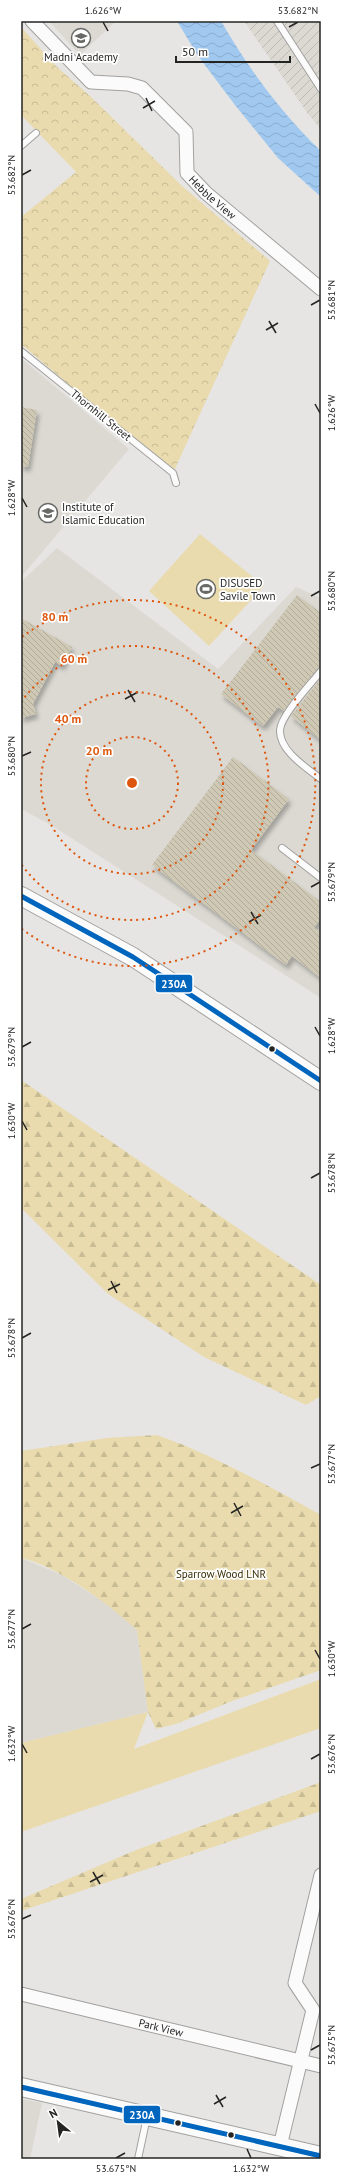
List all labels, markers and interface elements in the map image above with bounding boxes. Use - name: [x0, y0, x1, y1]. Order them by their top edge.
- text: 1.626°W: [85, 4, 122, 17]
- text: 53.682°N: [278, 4, 318, 17]
- school or university icon: Madni Academy: [70, 27, 92, 49]
- scale bar: [176, 38, 290, 64]
- text: 50 m: [182, 44, 208, 59]
- place label: Madni Academy: [44, 50, 119, 64]
- text: 53.682°N: [5, 155, 18, 195]
- street label: Hebble View: [186, 172, 239, 222]
- text: 53.681°N: [325, 280, 338, 320]
- street label: Thornhill Street: [68, 386, 134, 444]
- text: 1.626°W: [325, 394, 338, 431]
- text: 1.628°W: [5, 479, 18, 516]
- place label: Institute of Islamic Education: [62, 500, 145, 527]
- school or university icon: Institute of Islamic Education: [37, 502, 59, 524]
- text: 53.680°N: [325, 571, 338, 611]
- place label: DISUSED Savile Town: [220, 576, 276, 603]
- sports icon: DISUSED Savile Town: [195, 578, 217, 600]
- text: 80 m: [42, 609, 68, 624]
- text: 60 m: [61, 651, 87, 666]
- text: 40 m: [55, 711, 81, 726]
- text: 53.680°N: [5, 736, 18, 776]
- text: 20 m: [86, 743, 112, 758]
- centre of rings: [125, 776, 139, 790]
- text: 53.679°N: [325, 862, 338, 902]
- line badge: 230A: [155, 974, 193, 993]
- text: 230A: [161, 977, 187, 991]
- text: 1.628°W: [325, 1017, 338, 1054]
- text: 53.679°N: [5, 1027, 18, 1067]
- unlabelled marker: [267, 1044, 277, 1054]
- text: 1.630°W: [5, 1102, 18, 1139]
- text: 53.678°N: [325, 1153, 338, 1193]
- text: 53.678°N: [5, 1318, 18, 1358]
- text: 53.677°N: [325, 1444, 338, 1484]
- park label: Sparrow Wood LNR: [176, 1567, 266, 1581]
- text: 53.677°N: [5, 1609, 18, 1649]
- text: 1.630°W: [325, 1640, 338, 1677]
- text: 1.632°W: [5, 1725, 18, 1762]
- text: 53.676°N: [325, 1734, 338, 1774]
- text: 53.676°N: [5, 1899, 18, 1939]
- street label: Park View: [137, 2016, 185, 2040]
- text: 53.675°N: [325, 2025, 338, 2065]
- north arrow: [38, 2102, 78, 2142]
- text: N: [47, 2105, 60, 2121]
- line badge: 230A: [123, 2105, 161, 2124]
- text: 230A: [129, 2108, 155, 2122]
- unlabelled marker: [173, 2118, 183, 2128]
- unlabelled marker: [226, 2130, 236, 2140]
- text: 53.675°N: [96, 2162, 136, 2175]
- text: 1.632°W: [233, 2162, 270, 2175]

